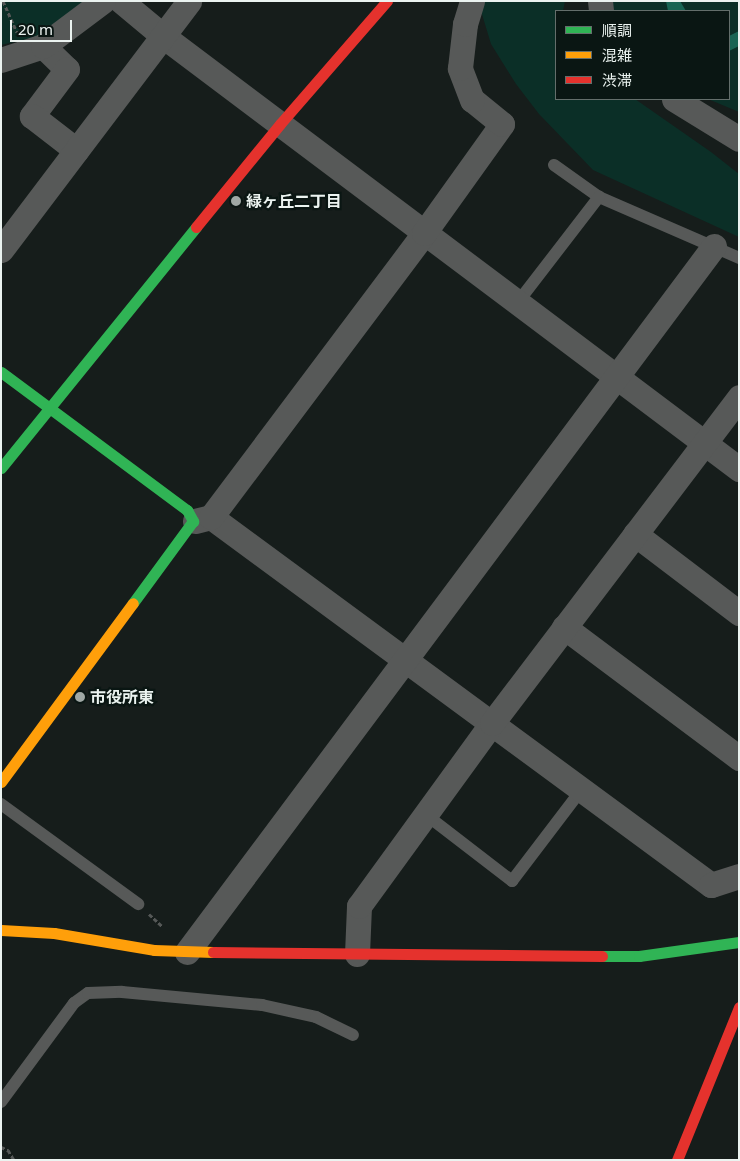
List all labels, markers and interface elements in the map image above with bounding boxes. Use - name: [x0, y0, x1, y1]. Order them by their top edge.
- scale bar: [12, 10, 75, 42]
- legend: [555, 10, 730, 100]
- text: 20 m: [18, 19, 53, 39]
- text: 順調: [602, 20, 632, 40]
- text: 混雑: [602, 45, 632, 65]
- text: 渋滞: [602, 70, 632, 90]
- place label: 緑ヶ丘二丁目: [246, 191, 342, 211]
- marker: 緑ヶ丘二丁目: [230, 195, 242, 207]
- place label: 市役所東: [90, 687, 154, 707]
- marker: 市役所東: [74, 691, 86, 703]

